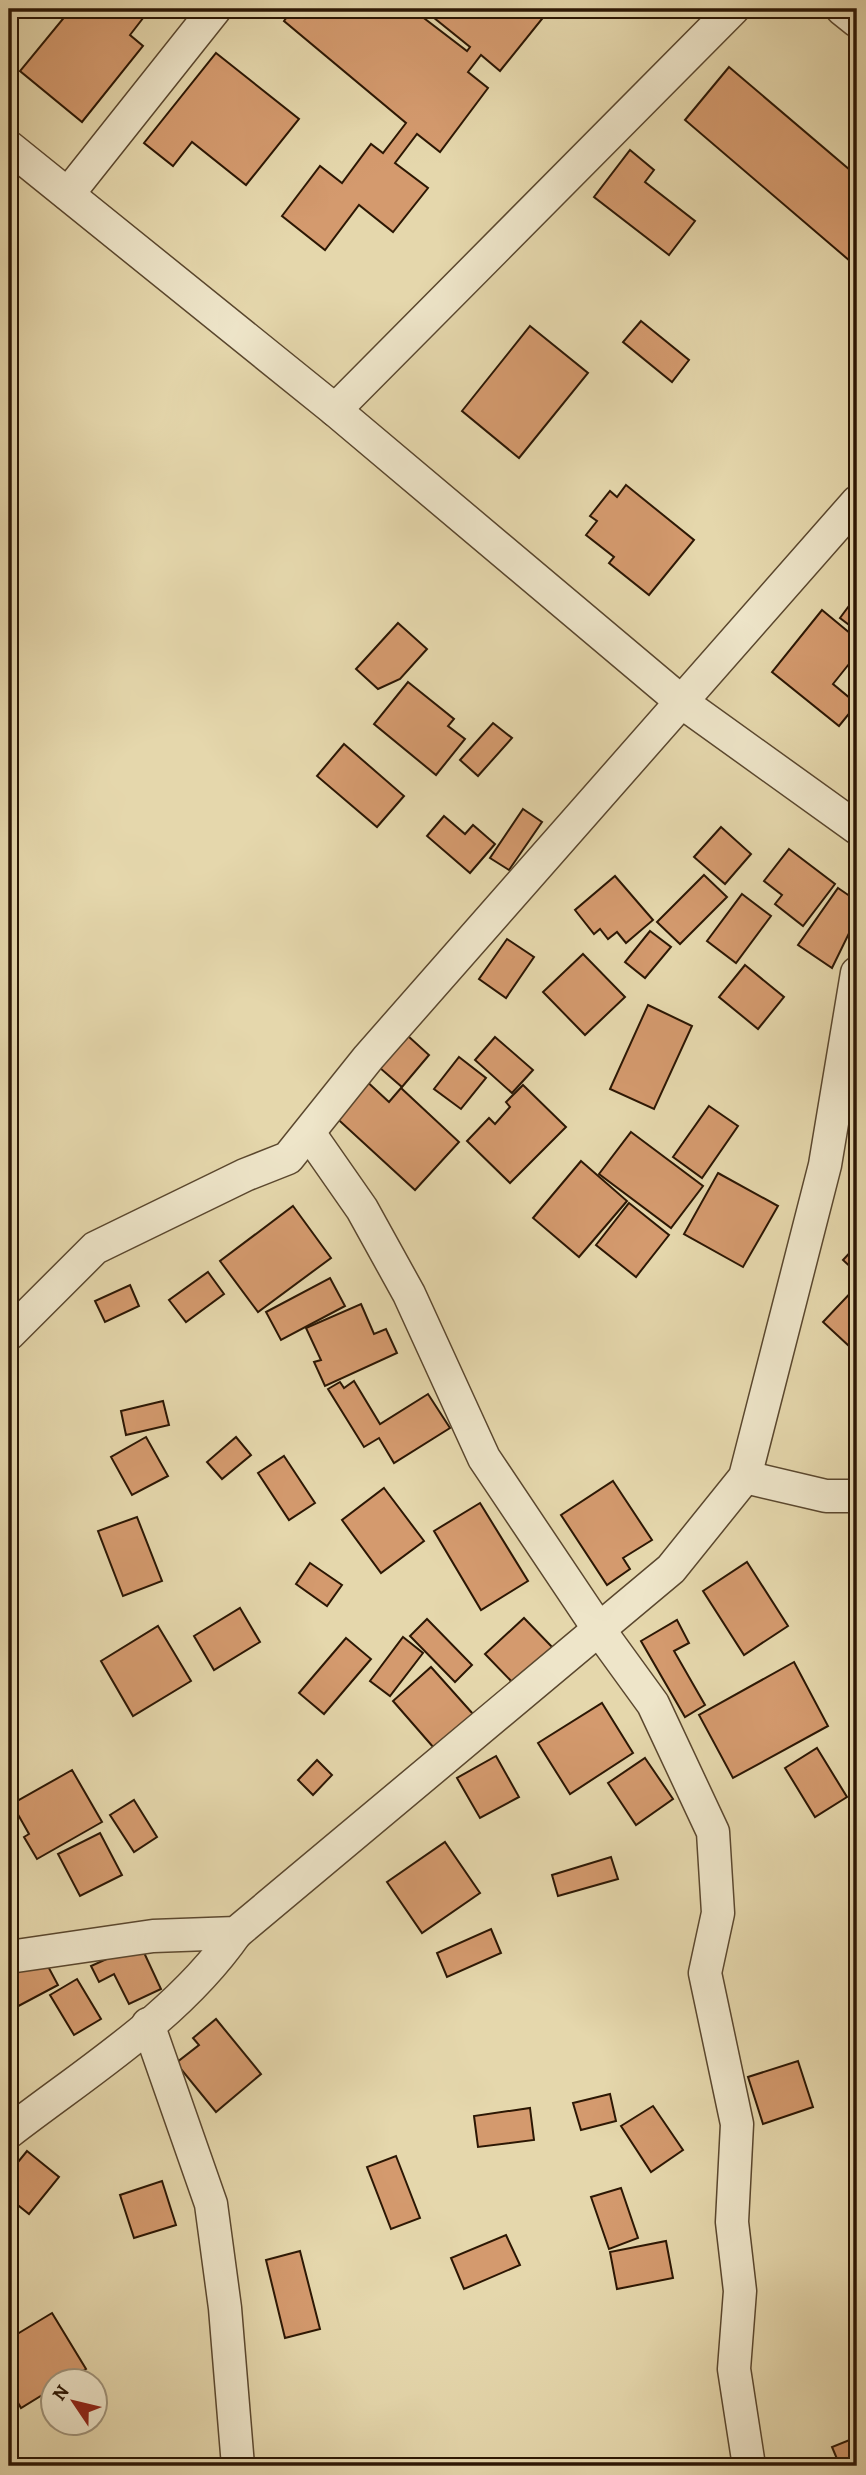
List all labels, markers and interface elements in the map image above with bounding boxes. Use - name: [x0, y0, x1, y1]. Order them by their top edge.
- north arrow: [38, 2366, 108, 2436]
- text: N: [46, 2380, 76, 2406]

